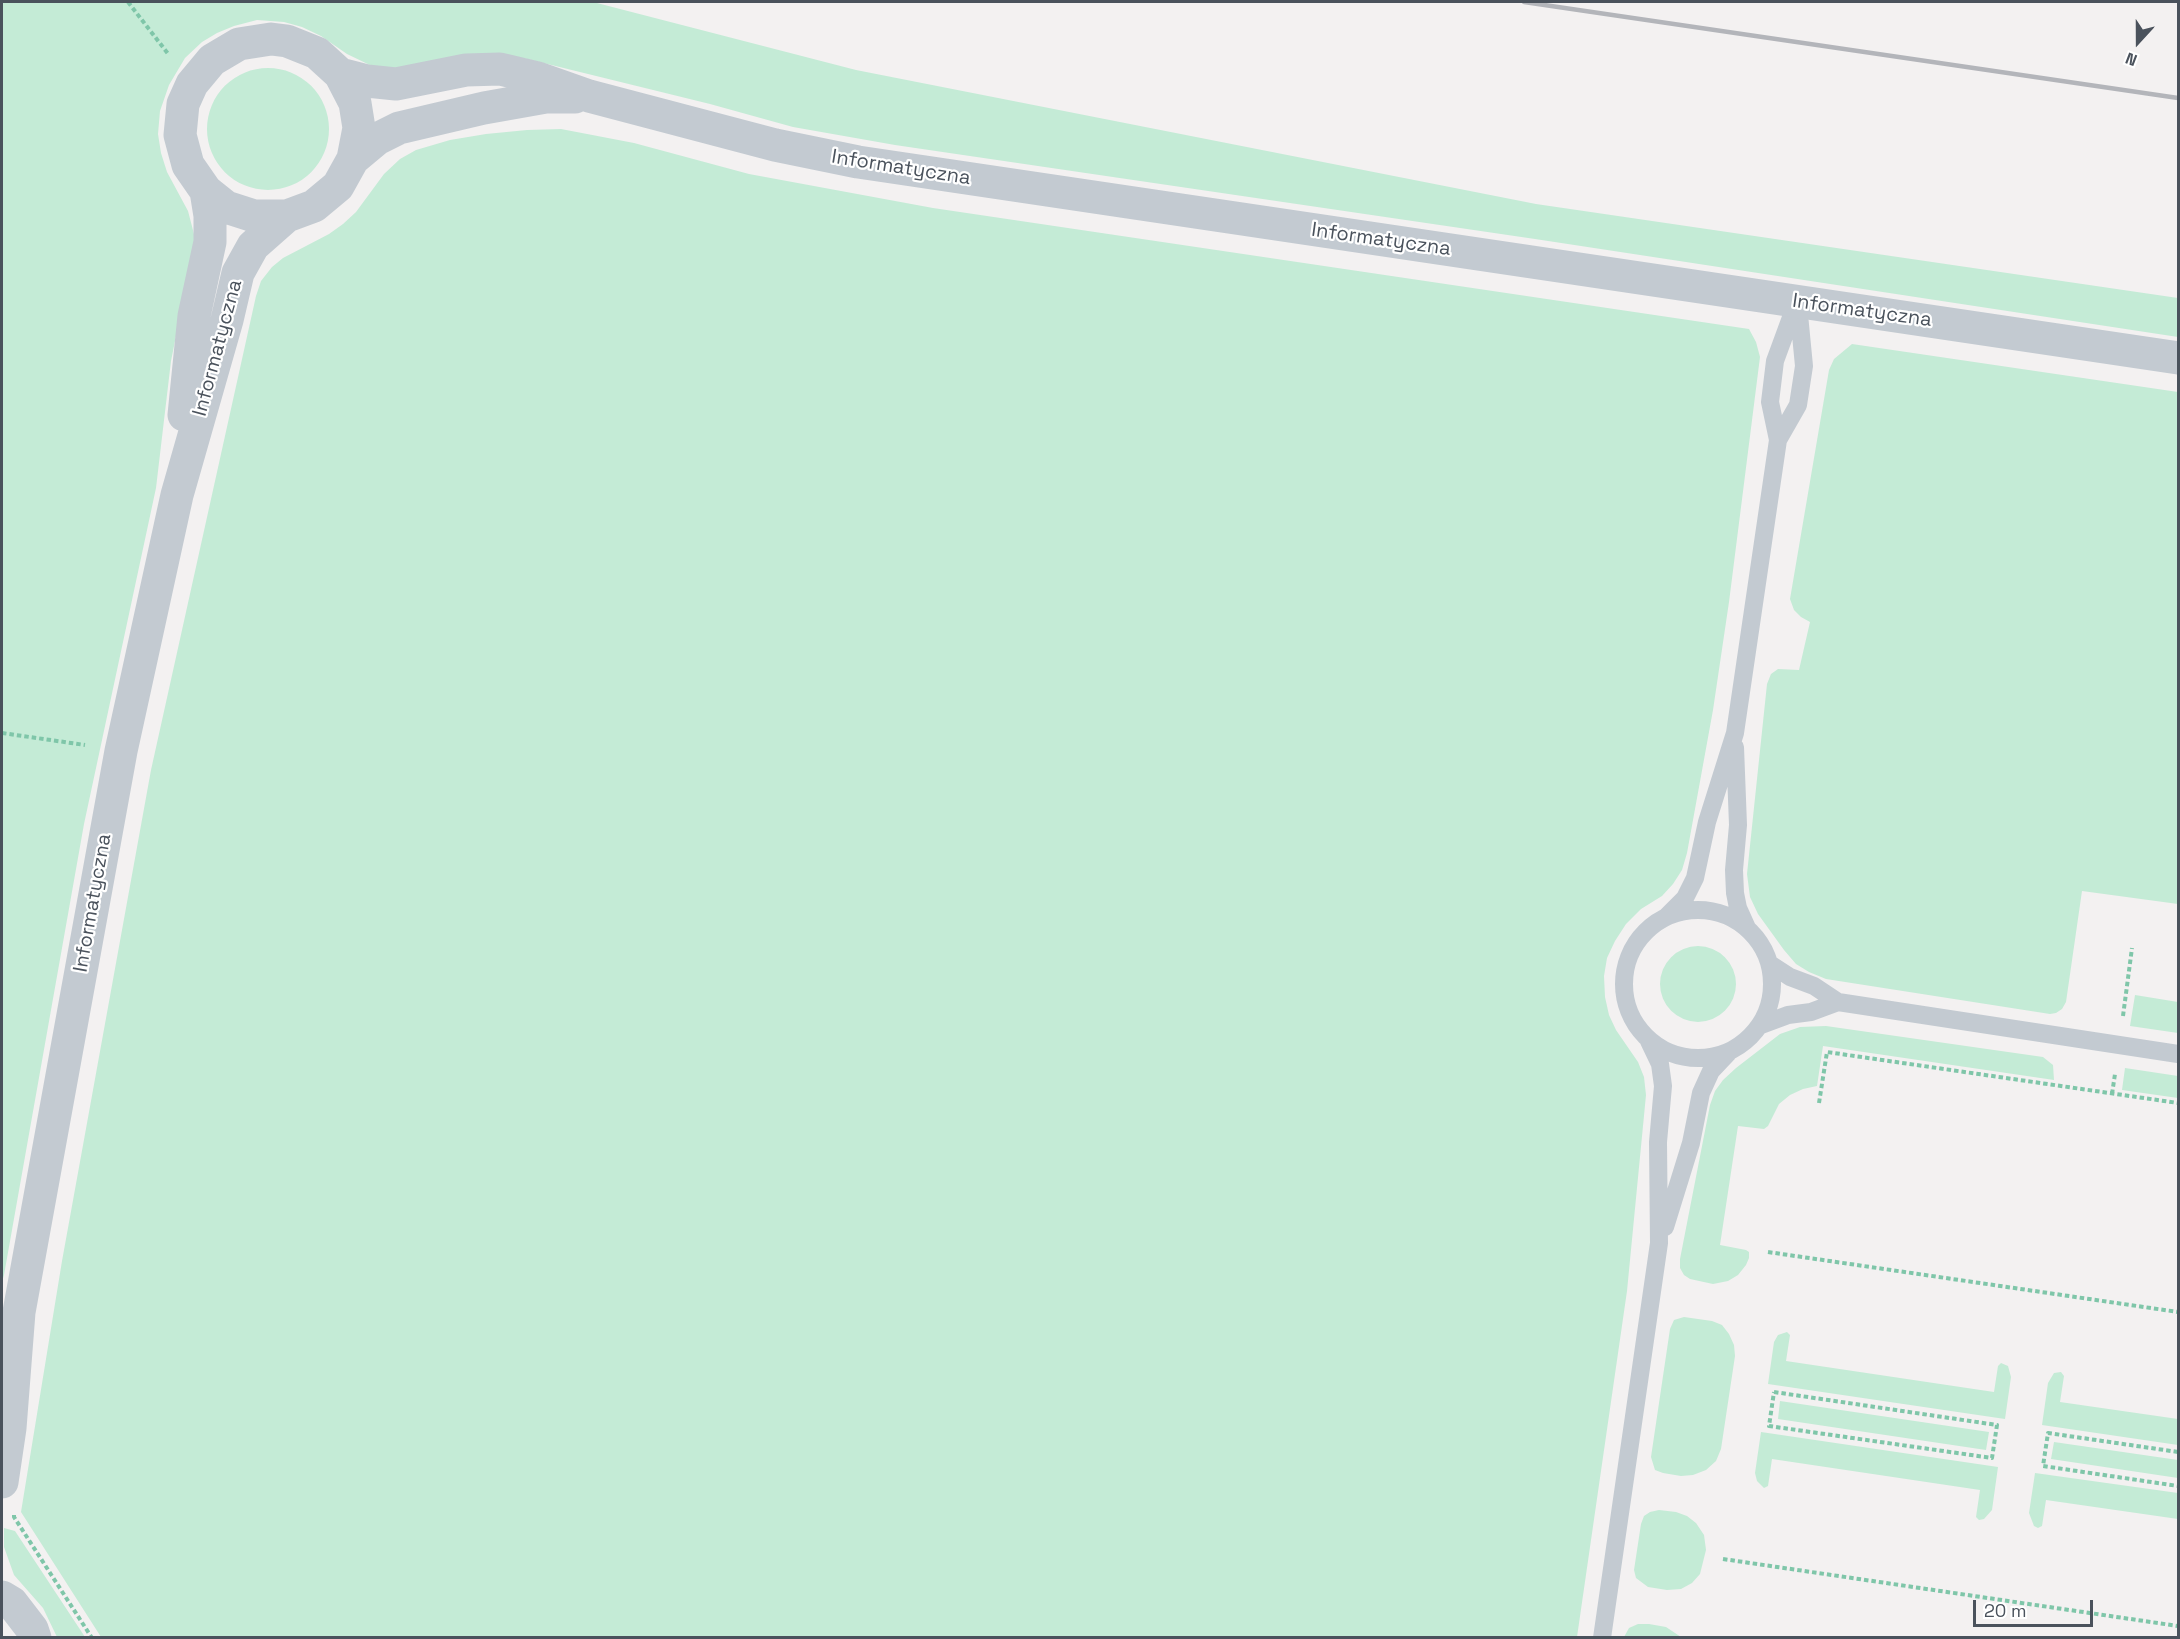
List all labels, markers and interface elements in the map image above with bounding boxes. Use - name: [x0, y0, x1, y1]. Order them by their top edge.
- north arrow: [2108, 12, 2168, 72]
- text: N: [2123, 48, 2140, 71]
- street label: Informatyczna: [830, 145, 972, 191]
- street label: Informatyczna: [1310, 218, 1452, 262]
- street label: Informatyczna: [188, 277, 248, 419]
- street label: Informatyczna: [1791, 289, 1933, 333]
- street label: Informatyczna: [69, 832, 117, 974]
- scale bar: [1976, 1588, 2096, 1626]
- text: 20 m: [1984, 1599, 2027, 1622]

